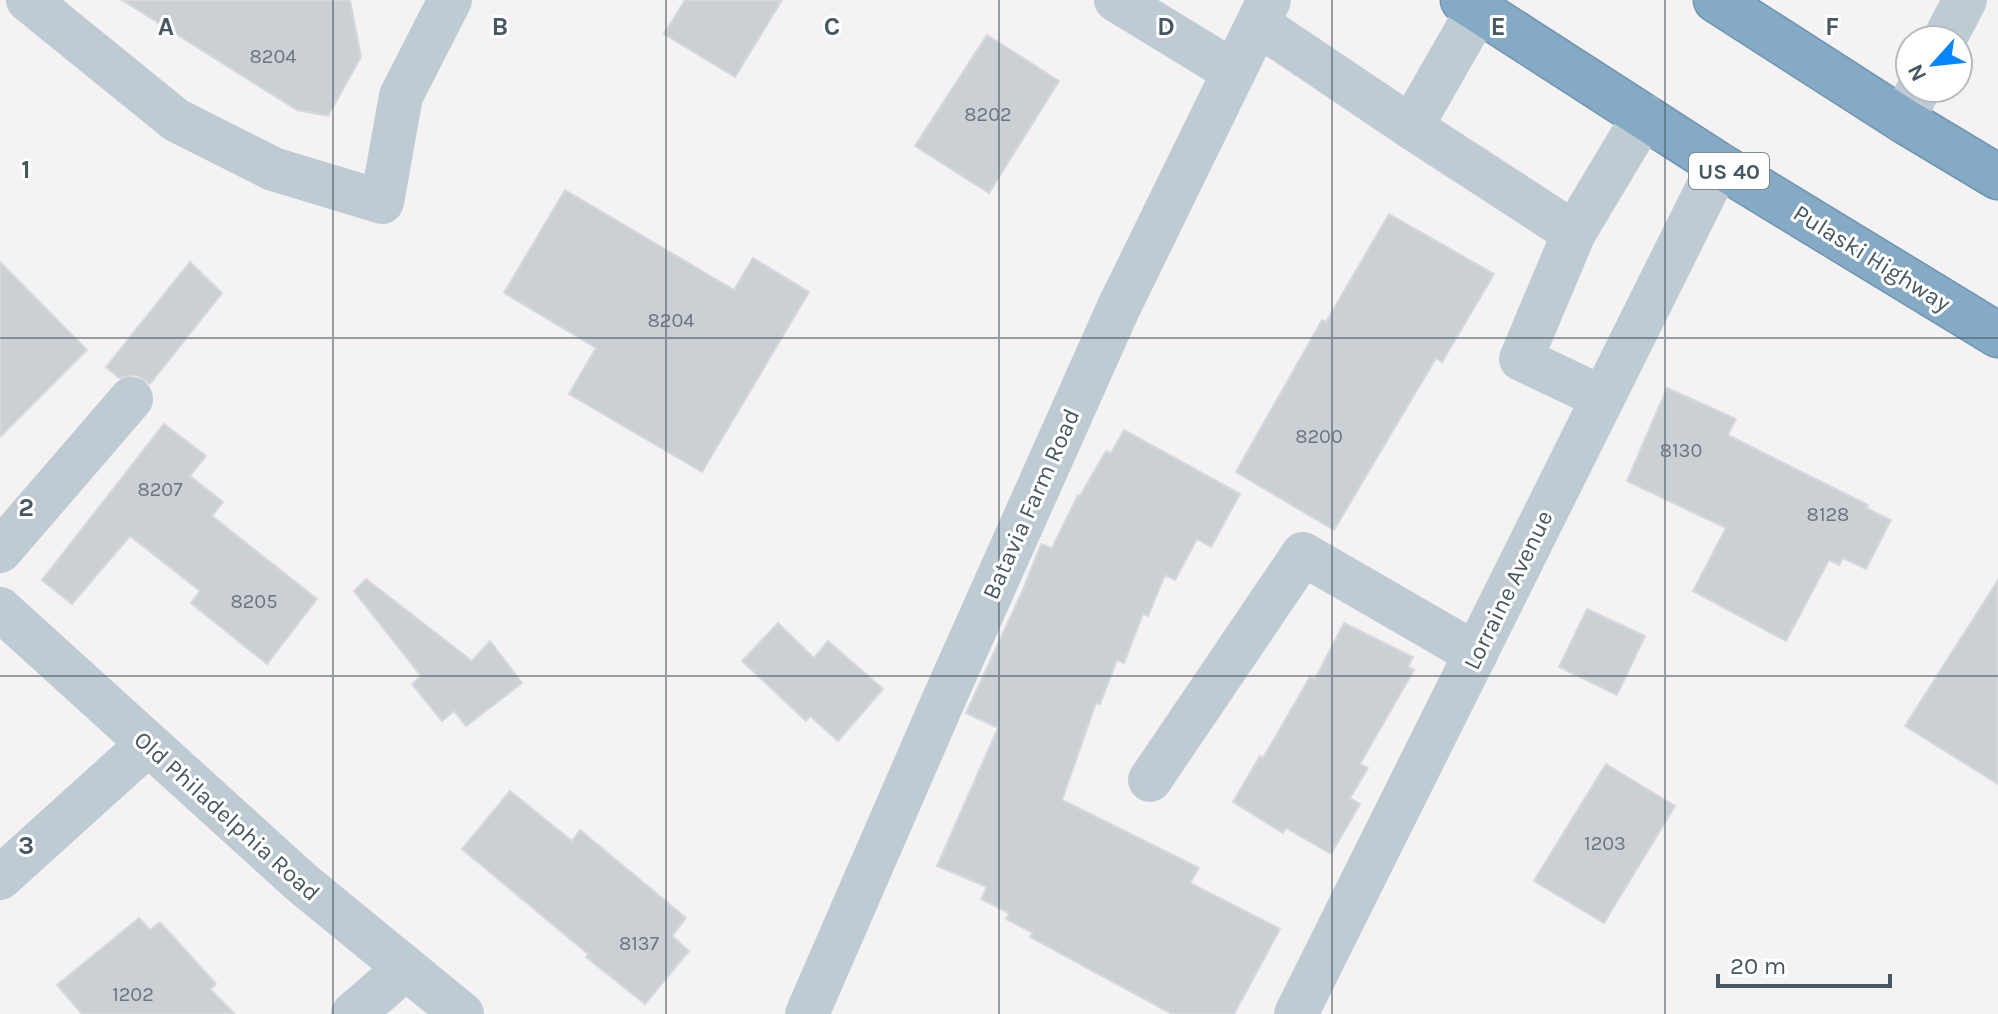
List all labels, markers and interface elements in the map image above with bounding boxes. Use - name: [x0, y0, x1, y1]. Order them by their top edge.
- text: A: [158, 11, 174, 42]
- text: B: [492, 11, 508, 42]
- text: C: [824, 11, 840, 42]
- text: D: [1157, 11, 1175, 42]
- text: E: [1490, 11, 1506, 42]
- text: F: [1825, 11, 1839, 42]
- north arrow: [1894, 24, 1974, 104]
- house number: 8204: [250, 45, 296, 68]
- text: N: [1902, 60, 1932, 86]
- house number: 8202: [964, 103, 1012, 126]
- road number: US 40: [1689, 153, 1769, 189]
- text: 1: [21, 154, 31, 185]
- street label: Pulaski Highway: [1788, 199, 1956, 317]
- house number: 8204: [648, 309, 694, 332]
- street label: Batavia Farm Road: [976, 404, 1086, 604]
- house number: 8200: [1295, 425, 1343, 448]
- house number: 8130: [1660, 439, 1702, 462]
- house number: 8207: [137, 478, 183, 501]
- text: 2: [18, 492, 34, 523]
- house number: 8128: [1807, 503, 1849, 526]
- street label: Lorraine Avenue: [1457, 506, 1559, 674]
- house number: 8205: [230, 590, 278, 613]
- street label: Old Philadelphia Road: [128, 725, 326, 907]
- text: 3: [18, 830, 34, 861]
- house number: 1203: [1584, 832, 1626, 855]
- house number: 8137: [619, 932, 660, 955]
- scale bar: [1718, 938, 1890, 988]
- text: 20 m: [1730, 952, 1786, 980]
- house number: 1202: [112, 983, 154, 1006]

